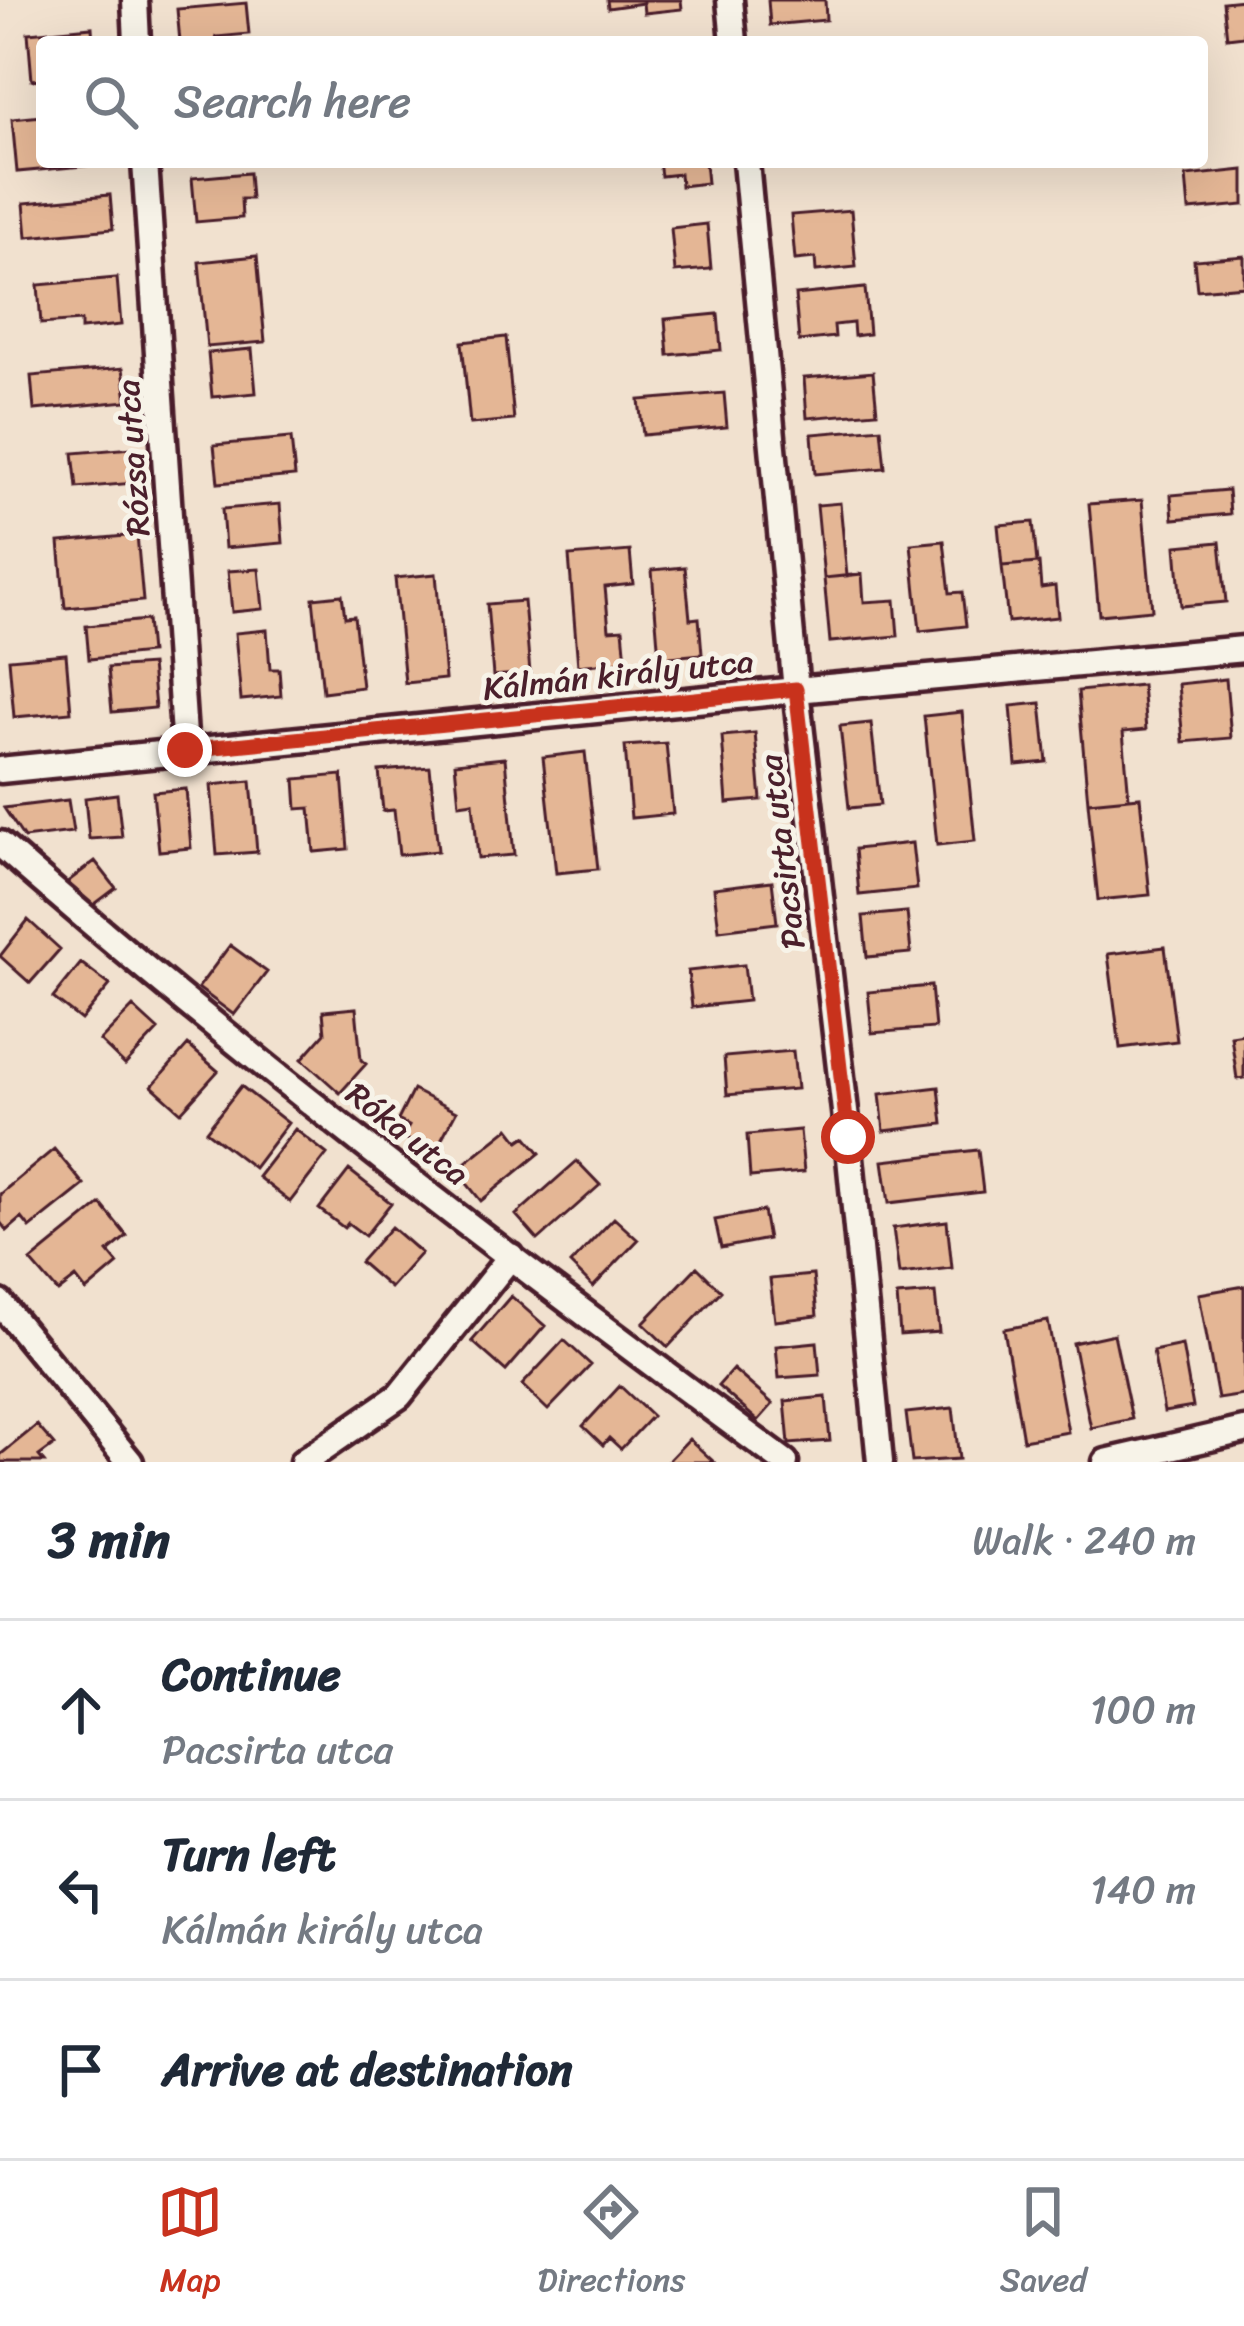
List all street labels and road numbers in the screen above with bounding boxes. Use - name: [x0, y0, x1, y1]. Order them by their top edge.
- street label: Rózsa utca: [99, 377, 167, 538]
- street label: Kálmán király utca: [480, 632, 757, 718]
- street label: Pacsirta utca: [741, 751, 823, 952]
- street label: Róka utca: [333, 1066, 483, 1201]

